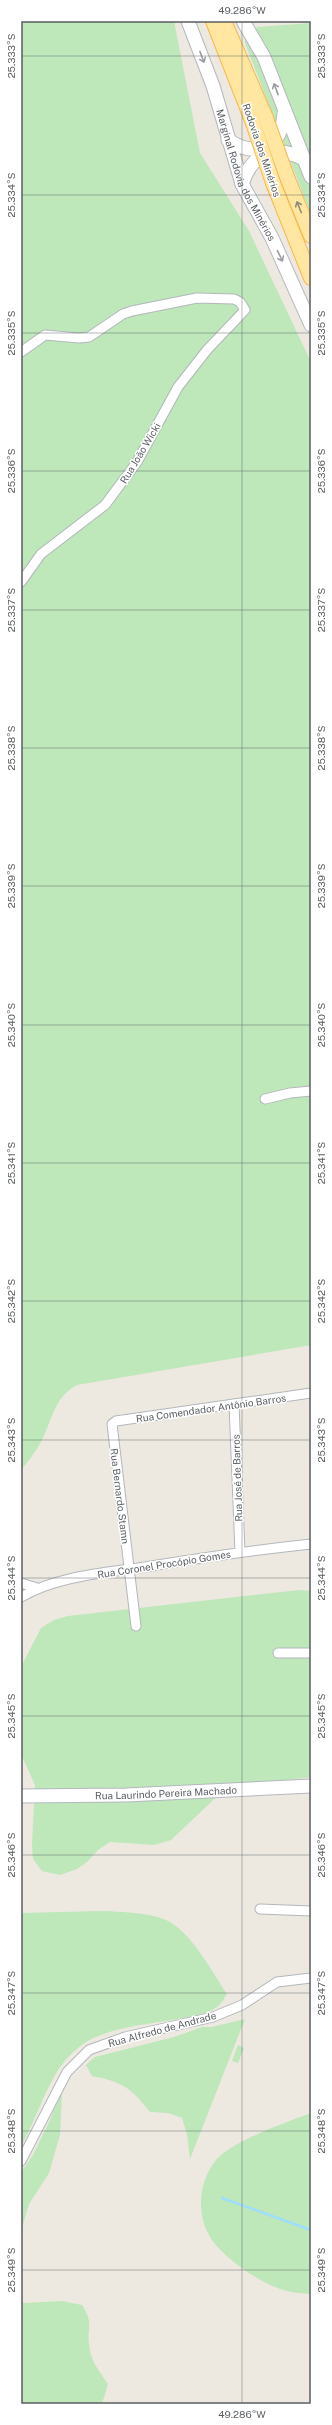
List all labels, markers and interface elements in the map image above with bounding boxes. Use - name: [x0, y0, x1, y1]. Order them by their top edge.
- text: 49.286°W: [218, 4, 266, 16]
- text: 25.333°S: [5, 33, 17, 78]
- text: 25.333°S: [315, 33, 327, 78]
- one-way arrow: [199, 51, 207, 63]
- one-way arrow: [271, 83, 279, 95]
- street label: Rodovia dos Minérios: [240, 102, 284, 198]
- street label: Marginal Rodovia dos Minérios: [214, 108, 278, 243]
- text: 25.334°S: [5, 172, 17, 217]
- text: 25.334°S: [315, 172, 327, 217]
- one-way arrow: [295, 201, 302, 213]
- one-way arrow: [277, 249, 284, 261]
- text: 25.335°S: [5, 310, 17, 355]
- text: 25.335°S: [315, 310, 327, 355]
- street label: Rua João Wicki: [117, 420, 163, 486]
- text: 25.336°S: [5, 448, 17, 493]
- text: 25.336°S: [315, 448, 327, 493]
- text: 25.337°S: [5, 588, 17, 632]
- text: 25.337°S: [315, 588, 327, 632]
- text: 25.338°S: [5, 725, 17, 770]
- text: 25.338°S: [315, 725, 327, 770]
- text: 25.339°S: [5, 863, 17, 908]
- text: 25.339°S: [315, 863, 327, 908]
- text: 25.340°S: [5, 1002, 17, 1047]
- text: 25.340°S: [315, 1002, 327, 1047]
- text: 25.341°S: [5, 1141, 17, 1184]
- text: 25.341°S: [315, 1141, 327, 1184]
- text: 25.342°S: [5, 1278, 17, 1323]
- text: 25.342°S: [315, 1278, 327, 1323]
- street label: Rua Comendador Antônio Barros: [135, 1392, 287, 1424]
- text: 25.343°S: [5, 1417, 17, 1462]
- text: 25.343°S: [315, 1417, 327, 1462]
- street label: Rua José de Barros: [229, 1434, 245, 1522]
- street label: Rua Bernardo Stamn: [108, 1448, 132, 1545]
- street label: Rua Coronel Procópio Gomes: [96, 1548, 232, 1580]
- text: 25.344°S: [5, 1555, 17, 1600]
- text: 25.344°S: [315, 1555, 327, 1600]
- text: 25.345°S: [5, 1693, 17, 1738]
- text: 25.345°S: [315, 1693, 327, 1738]
- street label: Rua Laurindo Pereira Machado: [95, 1784, 238, 1801]
- text: 25.346°S: [5, 1832, 17, 1877]
- text: 25.346°S: [315, 1832, 327, 1877]
- text: 25.347°S: [5, 1970, 17, 2015]
- text: 25.347°S: [315, 1970, 327, 2015]
- street label: Rua Alfredo de Andrade: [107, 2009, 218, 2049]
- text: 25.348°S: [5, 2108, 17, 2154]
- text: 25.348°S: [315, 2108, 327, 2154]
- text: 25.349°S: [5, 2247, 17, 2292]
- text: 25.349°S: [315, 2247, 327, 2292]
- text: 49.286°W: [218, 2408, 266, 2420]

